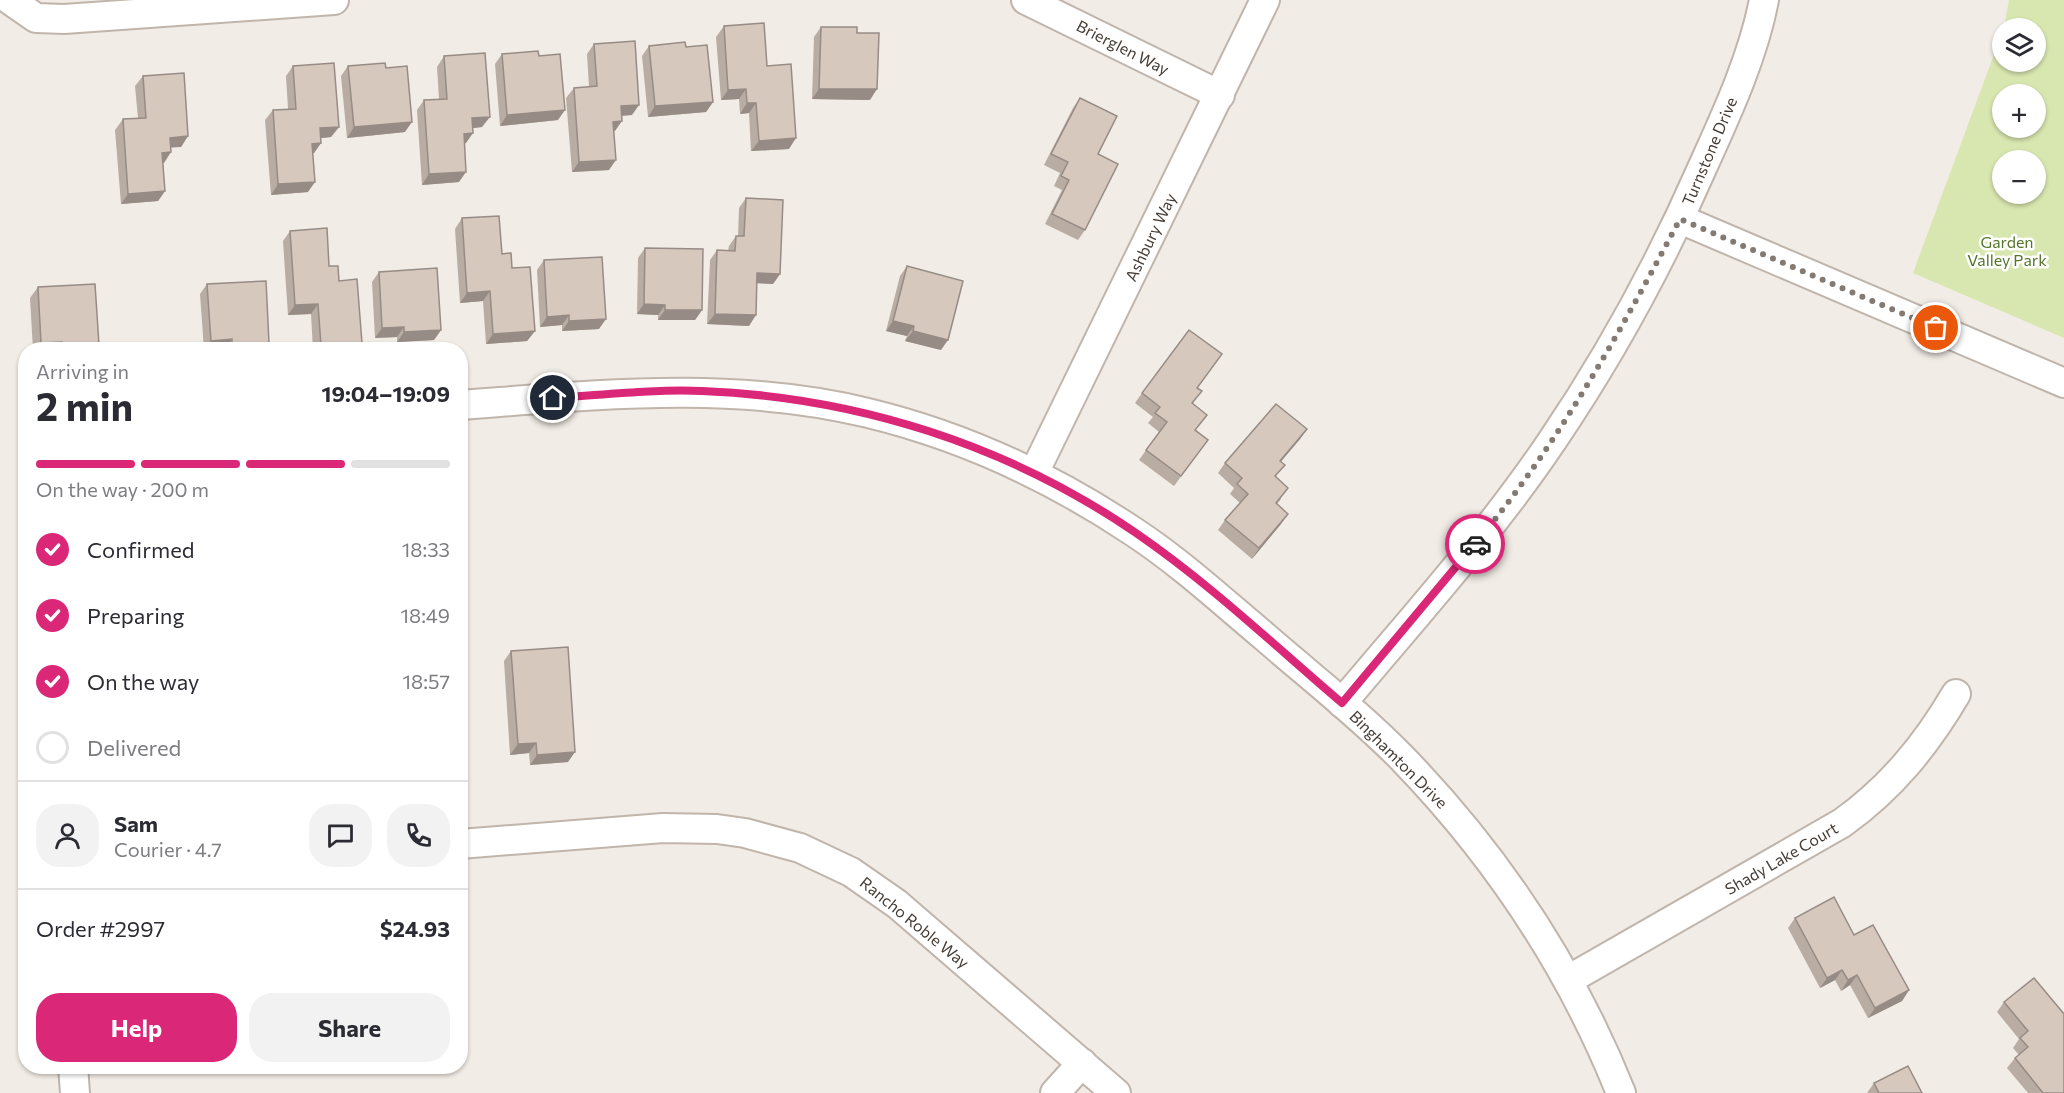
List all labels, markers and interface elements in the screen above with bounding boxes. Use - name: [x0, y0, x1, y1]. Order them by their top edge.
- street label: Brierglen Way: [1074, 16, 1172, 78]
- map controls: [1992, 18, 2046, 204]
- button: layers: [1992, 18, 2046, 72]
- button: +: [1992, 84, 2046, 138]
- street label: Turnstone Drive: [1678, 94, 1740, 208]
- button: −: [1992, 150, 2046, 204]
- street label: Ashbury Way: [1121, 190, 1179, 284]
- park label: Garden Valley Park: [1967, 232, 2047, 269]
- pin: [1910, 302, 1961, 353]
- icon: bag: [1919, 311, 1952, 344]
- text: Arriving in: [36, 359, 129, 383]
- pin: [527, 372, 578, 423]
- text: 19:04–19:09: [321, 380, 450, 407]
- text: 2 min: [36, 381, 133, 429]
- icon: home: [536, 381, 569, 414]
- text: On the way · 200 m: [36, 477, 209, 501]
- courier: [1445, 514, 1505, 574]
- icon: car: [1459, 528, 1492, 561]
- icon: check: [36, 533, 69, 566]
- text: Confirmed: [87, 536, 194, 563]
- text: 18:33: [402, 537, 450, 561]
- icon: check: [36, 599, 69, 632]
- text: Preparing: [87, 602, 184, 629]
- text: 18:49: [400, 603, 450, 627]
- icon: check: [36, 665, 69, 698]
- text: On the way: [87, 668, 199, 695]
- text: 18:57: [403, 669, 450, 693]
- street label: Binghamton Drive: [1346, 706, 1452, 812]
- text: Delivered: [87, 734, 181, 761]
- button: person: [36, 804, 99, 867]
- button: chat: [309, 804, 372, 867]
- button: phone: [387, 804, 450, 867]
- text: Sam: [114, 810, 158, 837]
- street label: Shady Lake Court: [1721, 818, 1841, 898]
- text: Courier · 4.7: [114, 837, 222, 861]
- street label: Rancho Roble Way: [857, 872, 973, 972]
- text: Order #2997: [36, 915, 165, 942]
- text: $24.93: [380, 915, 450, 942]
- button: Help: [36, 993, 237, 1062]
- button: Share: [249, 993, 450, 1062]

